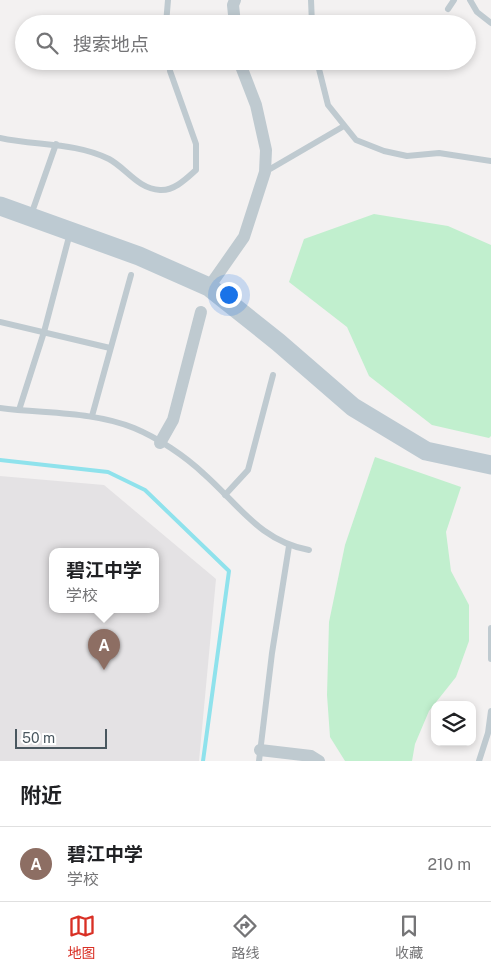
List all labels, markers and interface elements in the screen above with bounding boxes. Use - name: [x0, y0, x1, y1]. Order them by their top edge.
- search box: [15, 15, 476, 70]
- icon: search: [33, 29, 61, 57]
- text: 搜索地点: [73, 33, 149, 55]
- your location: [216, 282, 242, 308]
- popup: [49, 548, 159, 613]
- text: 碧江中学: [66, 559, 142, 581]
- text: 学校: [66, 586, 98, 605]
- pin: A: [88, 629, 120, 670]
- map controls: [431, 701, 476, 746]
- button: layers: [431, 701, 476, 746]
- scale bar: [15, 726, 108, 749]
- text: 50 m: [22, 730, 55, 746]
- text: 附近: [20, 783, 62, 808]
- text: 碧江中学: [67, 843, 143, 865]
- text: A: [30, 855, 42, 874]
- text: 210 m: [427, 855, 471, 874]
- text: 学校: [67, 870, 99, 889]
- tab: 地图: [68, 912, 96, 962]
- tab: 路线: [231, 912, 259, 962]
- tab: 收藏: [395, 912, 423, 962]

